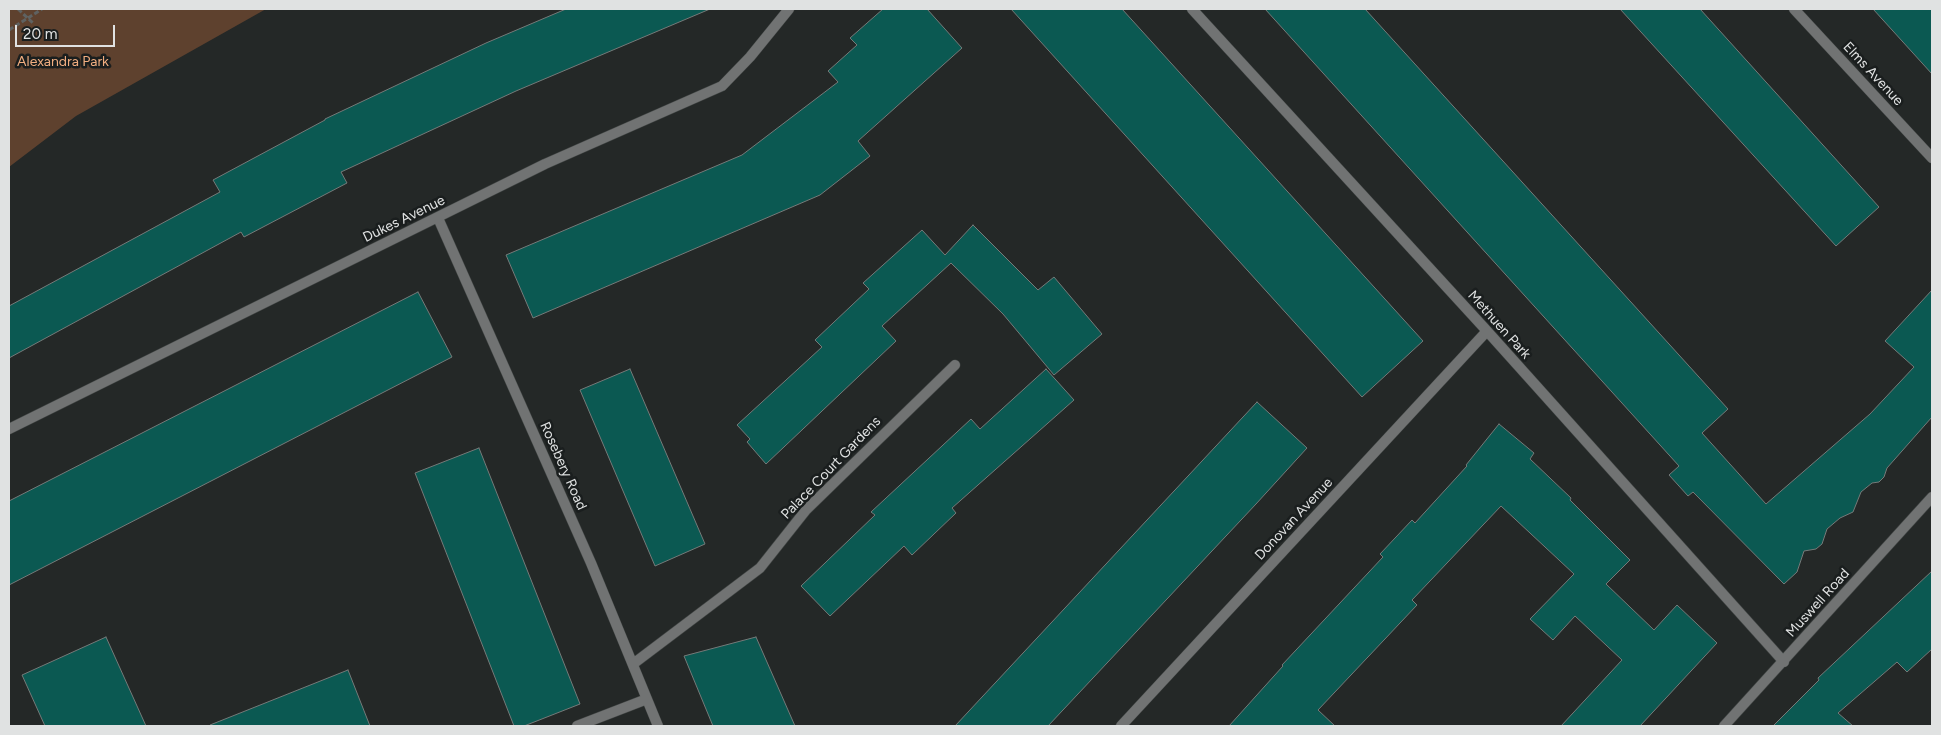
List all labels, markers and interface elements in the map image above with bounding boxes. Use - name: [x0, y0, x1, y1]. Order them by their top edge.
- scale bar: [18, 15, 118, 47]
- text: 20 m: [23, 25, 57, 43]
- street label: Elms Avenue: [1839, 39, 1907, 109]
- park label: Alexandra Park: [17, 54, 109, 70]
- street label: Dukes Avenue: [360, 192, 448, 246]
- street label: Methuen Park: [1464, 287, 1534, 363]
- street label: Palace Court Gardens: [778, 413, 884, 523]
- street label: Rosebery Road: [536, 419, 590, 513]
- street label: Donovan Avenue: [1252, 474, 1336, 564]
- street label: Muswell Road: [1783, 565, 1853, 641]

